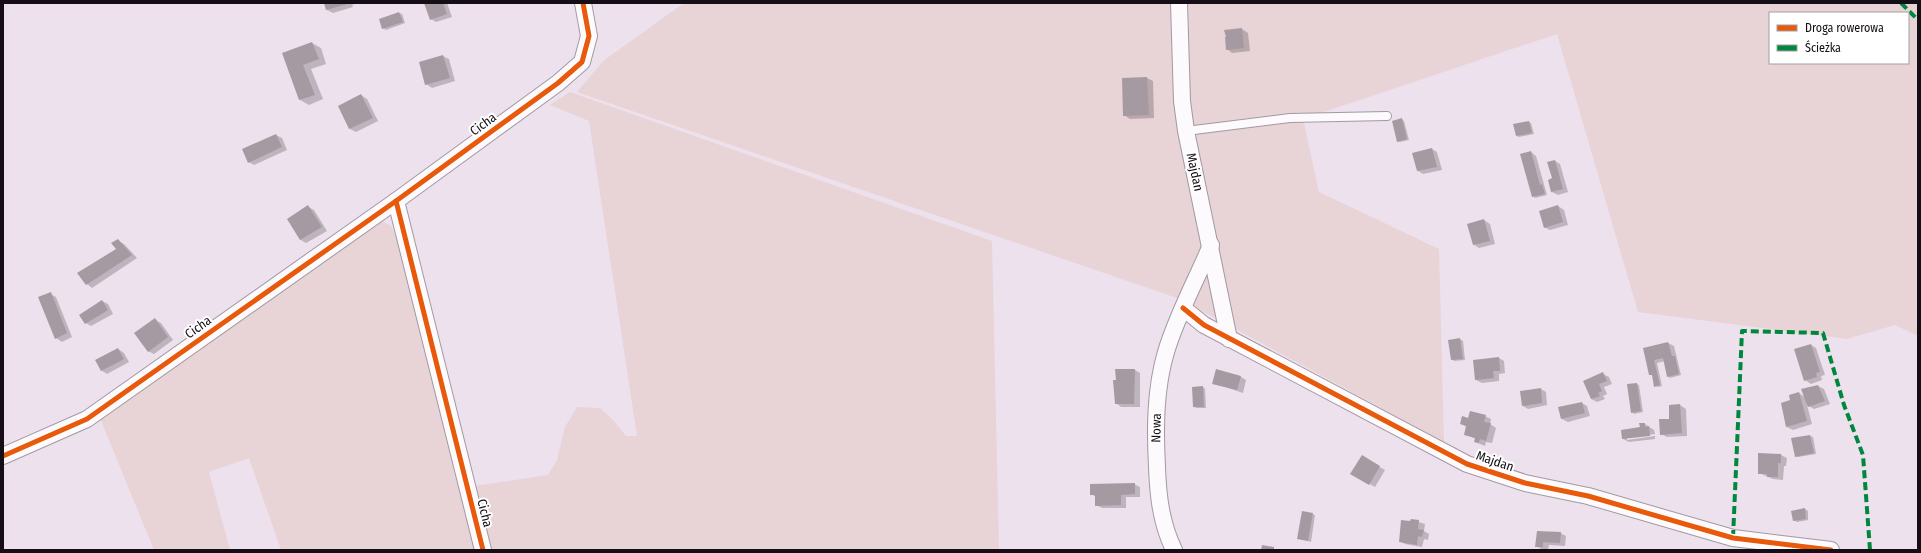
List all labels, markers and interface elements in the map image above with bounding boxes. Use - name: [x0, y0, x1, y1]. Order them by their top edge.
- legend: [1769, 12, 1909, 64]
- text: Droga rowerowa: [1805, 21, 1884, 35]
- text: Ścieżka: [1805, 40, 1841, 55]
- street label: Cicha: [467, 110, 499, 138]
- street label: Majdan: [1184, 151, 1206, 193]
- street label: Cicha: [182, 313, 214, 341]
- street label: Nowa: [1148, 413, 1164, 443]
- street label: Majdan: [1474, 448, 1516, 474]
- street label: Cicha: [474, 497, 496, 529]

